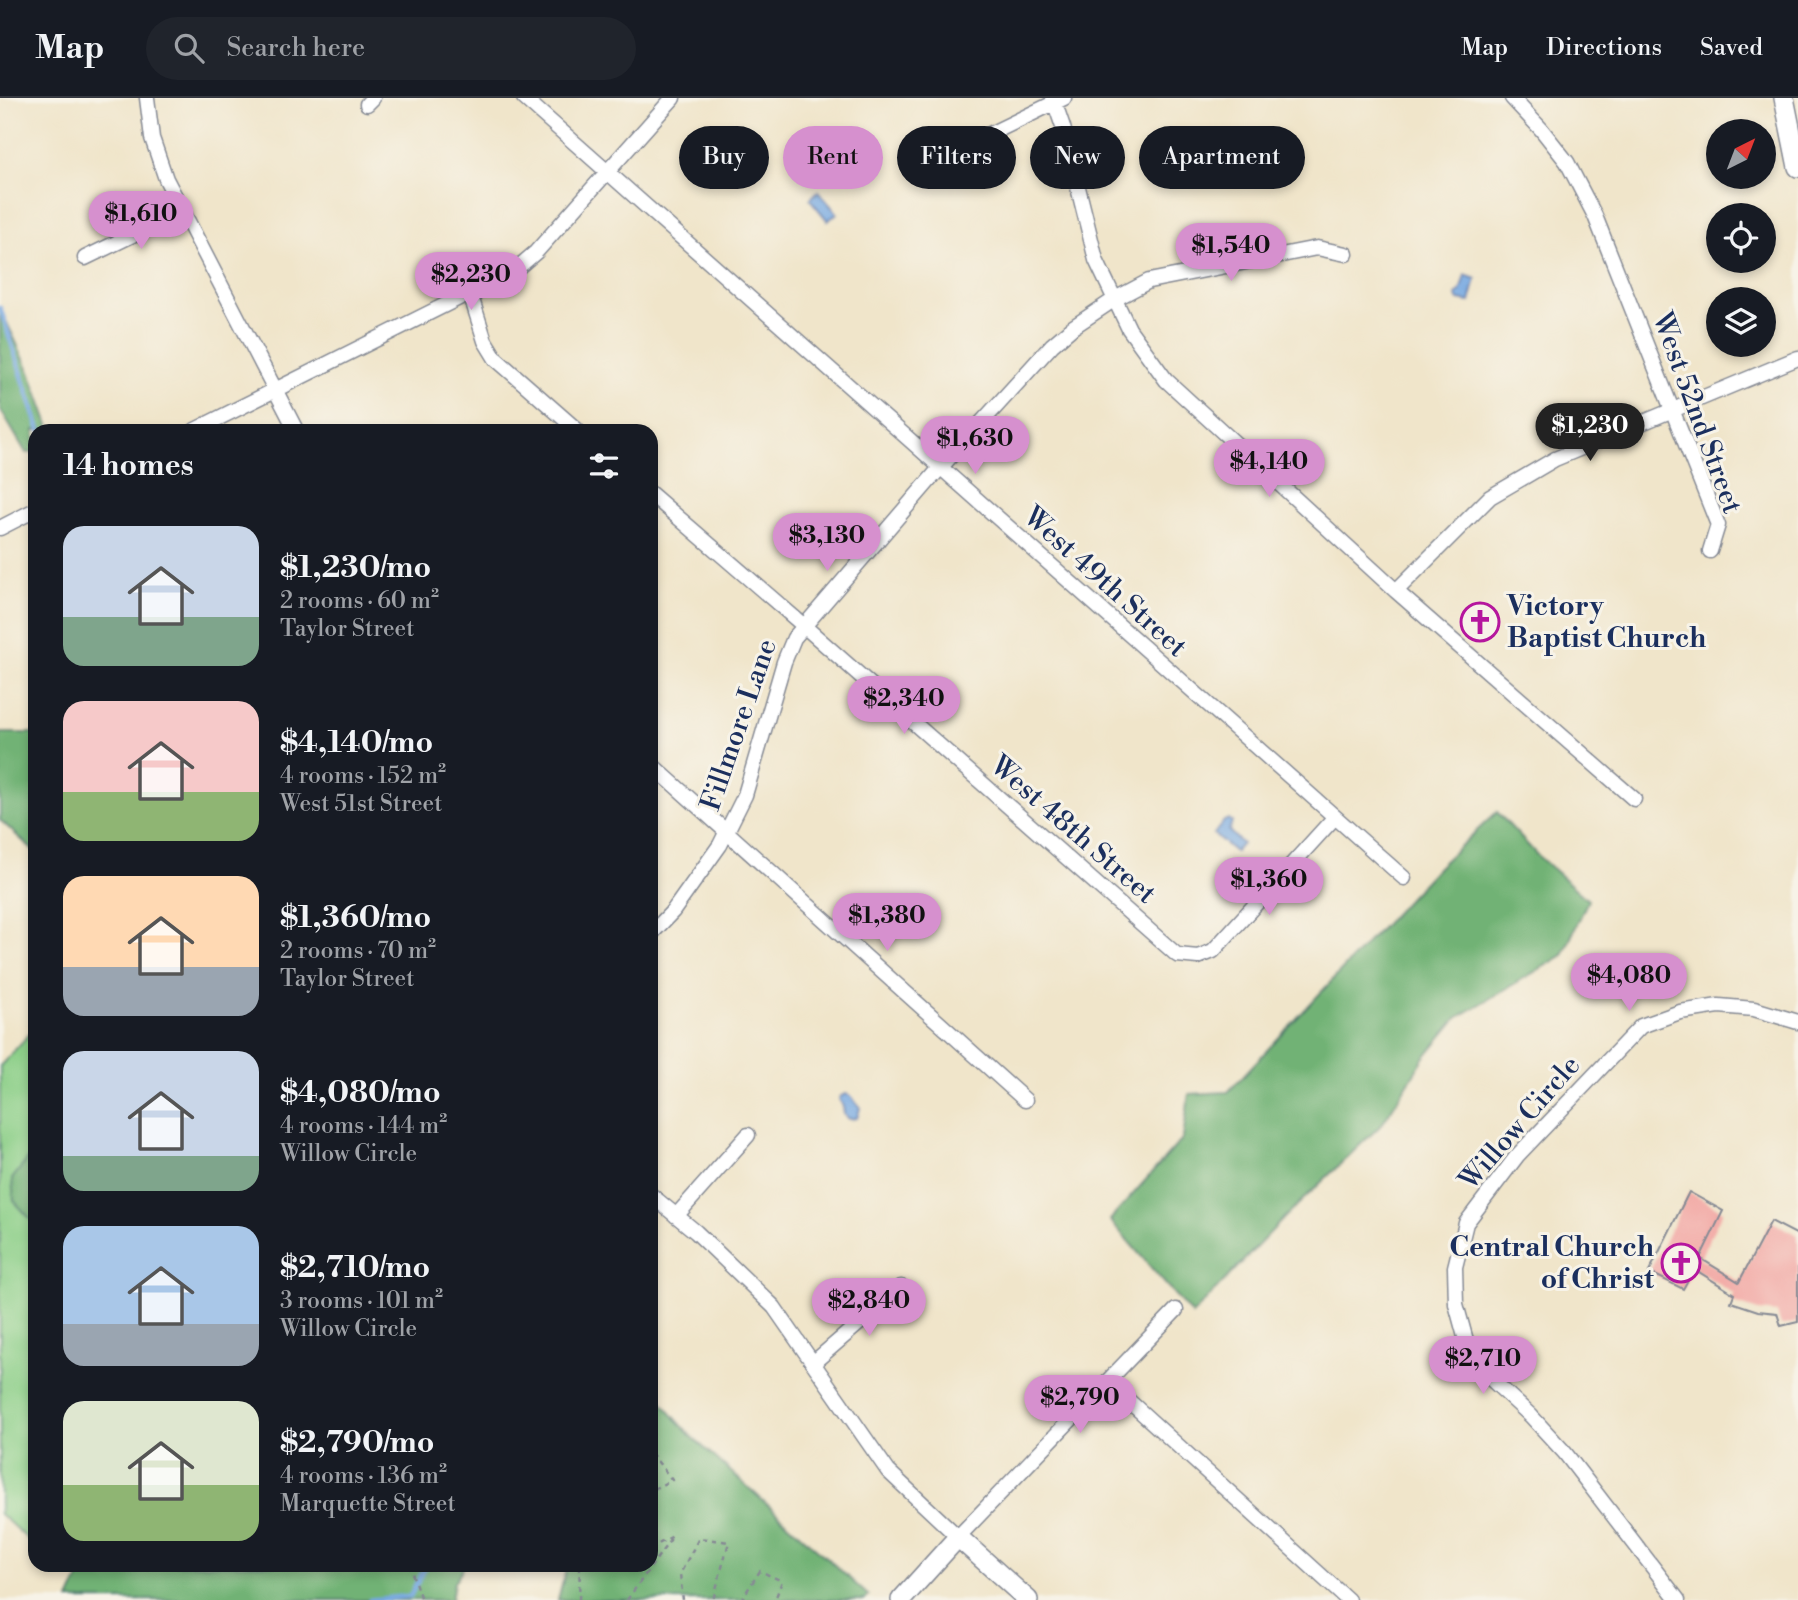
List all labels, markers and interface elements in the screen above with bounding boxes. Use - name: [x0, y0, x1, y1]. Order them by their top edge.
- search box: [146, 17, 636, 80]
- text: Map: [35, 28, 104, 69]
- icon: search: [170, 29, 208, 67]
- text: Search here: [226, 32, 365, 64]
- text: Map: [1461, 33, 1508, 63]
- text: Directions: [1546, 33, 1662, 63]
- text: Saved: [1700, 33, 1763, 63]
- north arrow: [1706, 119, 1776, 189]
- map controls: [1706, 119, 1776, 357]
- chip: Buy: [679, 126, 769, 189]
- chip: Rent: [783, 126, 883, 189]
- chip: Filters: [897, 126, 1016, 189]
- chip: New: [1030, 126, 1125, 189]
- chip: Apartment: [1139, 126, 1305, 189]
- pin: $1,610: [84, 192, 198, 251]
- text: $1,610: [105, 200, 177, 228]
- button: locate: [1706, 203, 1776, 273]
- pin: $1,540: [1174, 223, 1288, 283]
- text: $1,540: [1192, 232, 1270, 260]
- pin: $2,230: [414, 252, 528, 312]
- text: $2,230: [431, 261, 511, 289]
- button: layers: [1706, 287, 1776, 357]
- street label: West 52nd Street: [1644, 307, 1750, 519]
- pin: $1,230: [1533, 404, 1647, 463]
- text: $1,230: [1551, 412, 1629, 440]
- pin: $1,630: [918, 416, 1032, 476]
- text: $1,630: [936, 425, 1014, 453]
- pin: $4,140: [1212, 440, 1326, 499]
- text: 14 homes: [63, 447, 194, 485]
- icon: filters: [585, 447, 623, 485]
- text: $4,140: [1230, 448, 1308, 476]
- street label: West 49th Street: [1015, 499, 1194, 665]
- pin: $3,130: [770, 514, 884, 573]
- text: $3,130: [789, 522, 865, 550]
- text: $1,230/mo: [280, 549, 431, 587]
- icon: home: [119, 554, 203, 638]
- text: 2 rooms · 60 m²: [280, 587, 439, 615]
- place label: Victory Baptist Church: [1506, 589, 1706, 656]
- church icon: Victory Baptist Church: [1459, 601, 1501, 643]
- text: Taylor Street: [280, 615, 414, 643]
- street label: Fillmore Lane: [693, 634, 785, 816]
- pin: $2,340: [847, 676, 961, 736]
- text: $2,340: [863, 685, 945, 713]
- text: $4,140/mo: [280, 724, 433, 762]
- icon: home: [119, 729, 203, 813]
- street label: West 48th Street: [982, 748, 1163, 912]
- text: 4 rooms · 152 m²: [280, 762, 446, 790]
- text: West 51st Street: [280, 790, 442, 818]
- pin: $1,360: [1212, 858, 1326, 917]
- text: $1,360: [1230, 866, 1308, 894]
- pin: $1,380: [830, 894, 944, 953]
- text: $1,360/mo: [280, 899, 431, 937]
- text: $1,380: [848, 902, 926, 930]
- icon: home: [119, 904, 203, 988]
- text: 2 rooms · 70 m²: [280, 937, 436, 965]
- pin: $4,080: [1572, 954, 1686, 1013]
- text: $4,080: [1587, 962, 1671, 990]
- text: Taylor Street: [280, 965, 414, 993]
- street label: Willow Circle: [1451, 1048, 1588, 1198]
- text: $4,080/mo: [280, 1074, 441, 1112]
- icon: home: [119, 1079, 203, 1163]
- text: 4 rooms · 144 m²: [280, 1112, 447, 1140]
- text: Willow Circle: [280, 1140, 417, 1168]
- place label: Central Church of Christ: [1449, 1230, 1655, 1297]
- church icon: Central Church of Christ: [1660, 1242, 1702, 1284]
- text: $2,710/mo: [280, 1249, 430, 1287]
- icon: home: [119, 1254, 203, 1338]
- pin: $2,840: [812, 1278, 926, 1338]
- text: 3 rooms · 101 m²: [280, 1287, 443, 1315]
- text: $2,840: [828, 1287, 910, 1315]
- text: Willow Circle: [280, 1315, 417, 1343]
- pin: $2,710: [1426, 1336, 1540, 1396]
- text: $2,710: [1445, 1345, 1521, 1373]
- pin: $2,790: [1023, 1376, 1137, 1435]
- text: $2,790: [1040, 1384, 1120, 1412]
- text: $2,790/mo: [280, 1424, 434, 1462]
- icon: home: [119, 1429, 203, 1513]
- text: 4 rooms · 136 m²: [280, 1462, 447, 1490]
- text: Marquette Street: [280, 1490, 456, 1518]

